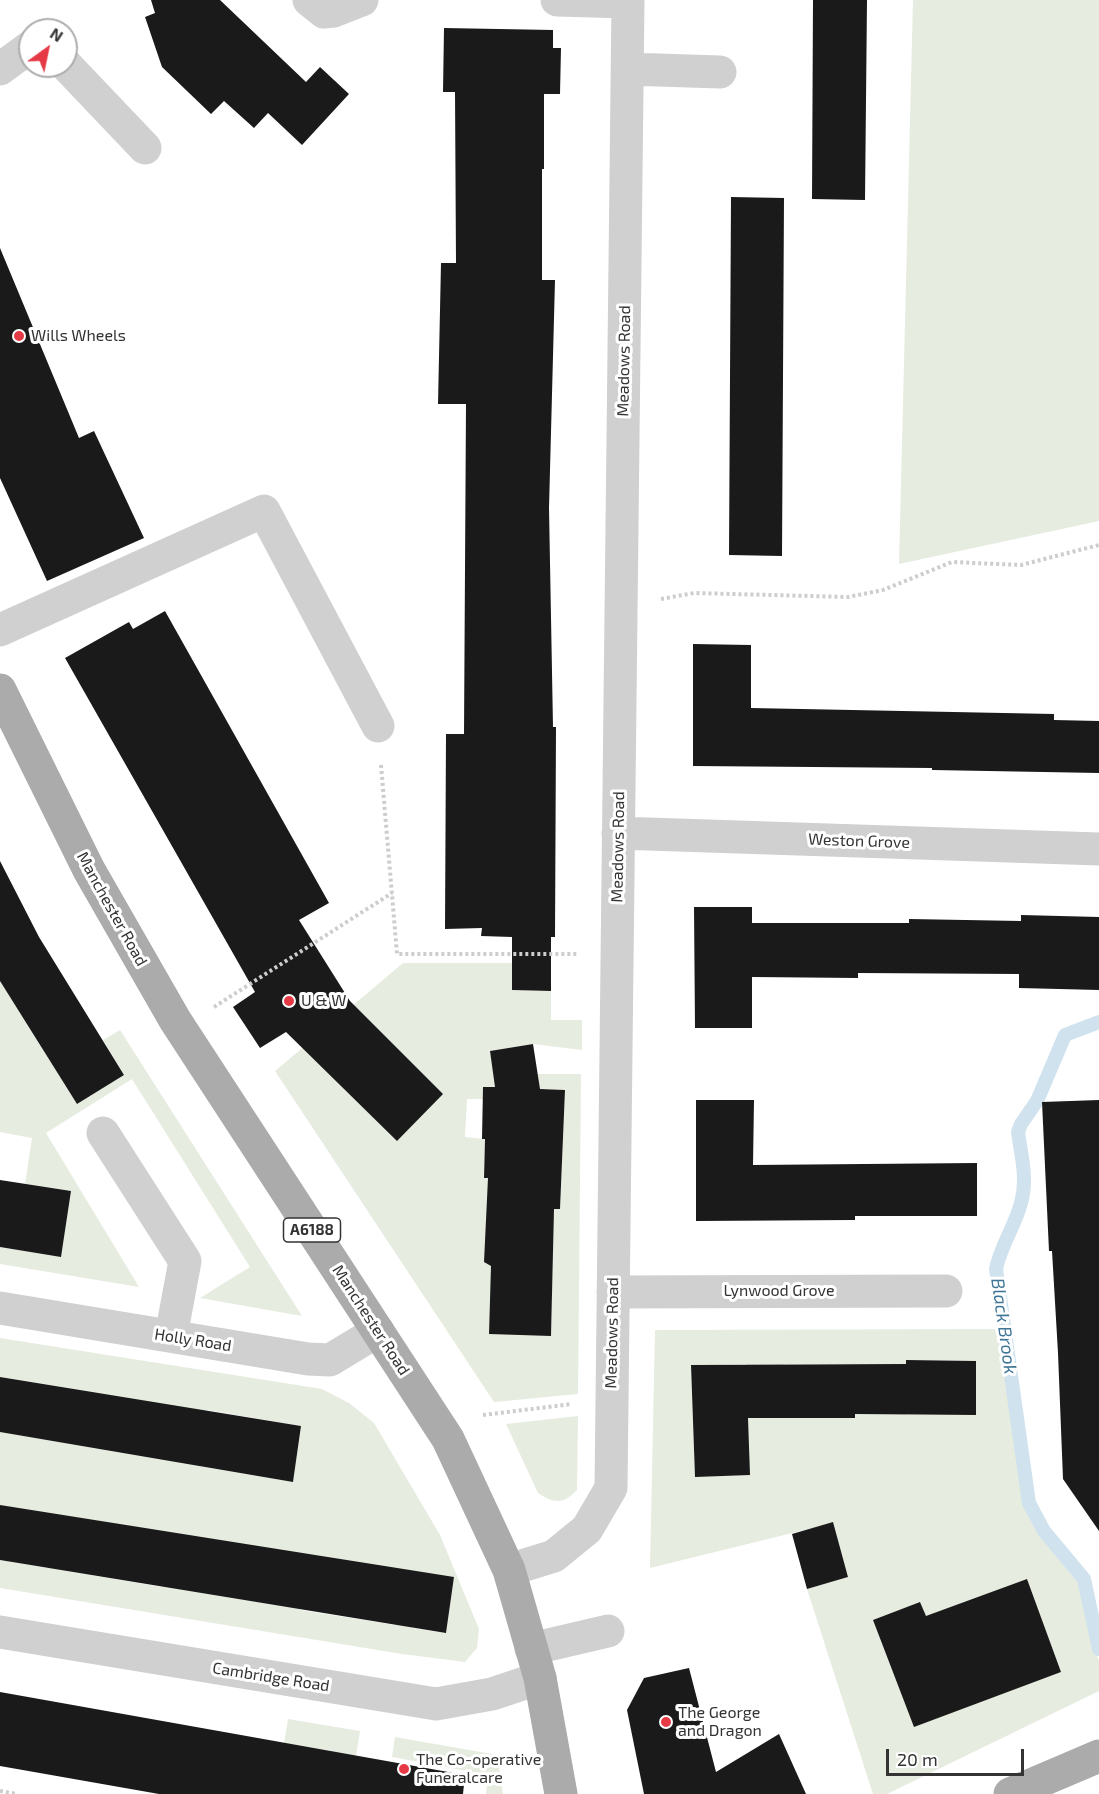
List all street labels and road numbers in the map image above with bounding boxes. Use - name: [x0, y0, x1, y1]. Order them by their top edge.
- street label: Meadows Road: [613, 305, 635, 417]
- street label: Meadows Road: [607, 791, 629, 903]
- street label: Weston Grove: [808, 830, 910, 852]
- street label: Manchester Road: [73, 849, 151, 969]
- road number: A6188: [284, 1218, 340, 1242]
- street label: Manchester Road: [328, 1261, 414, 1379]
- street label: Meadows Road: [601, 1277, 623, 1389]
- street label: Lynwood Grove: [723, 1281, 835, 1301]
- street label: Holly Road: [153, 1324, 233, 1356]
- street label: Cambridge Road: [211, 1658, 331, 1696]

